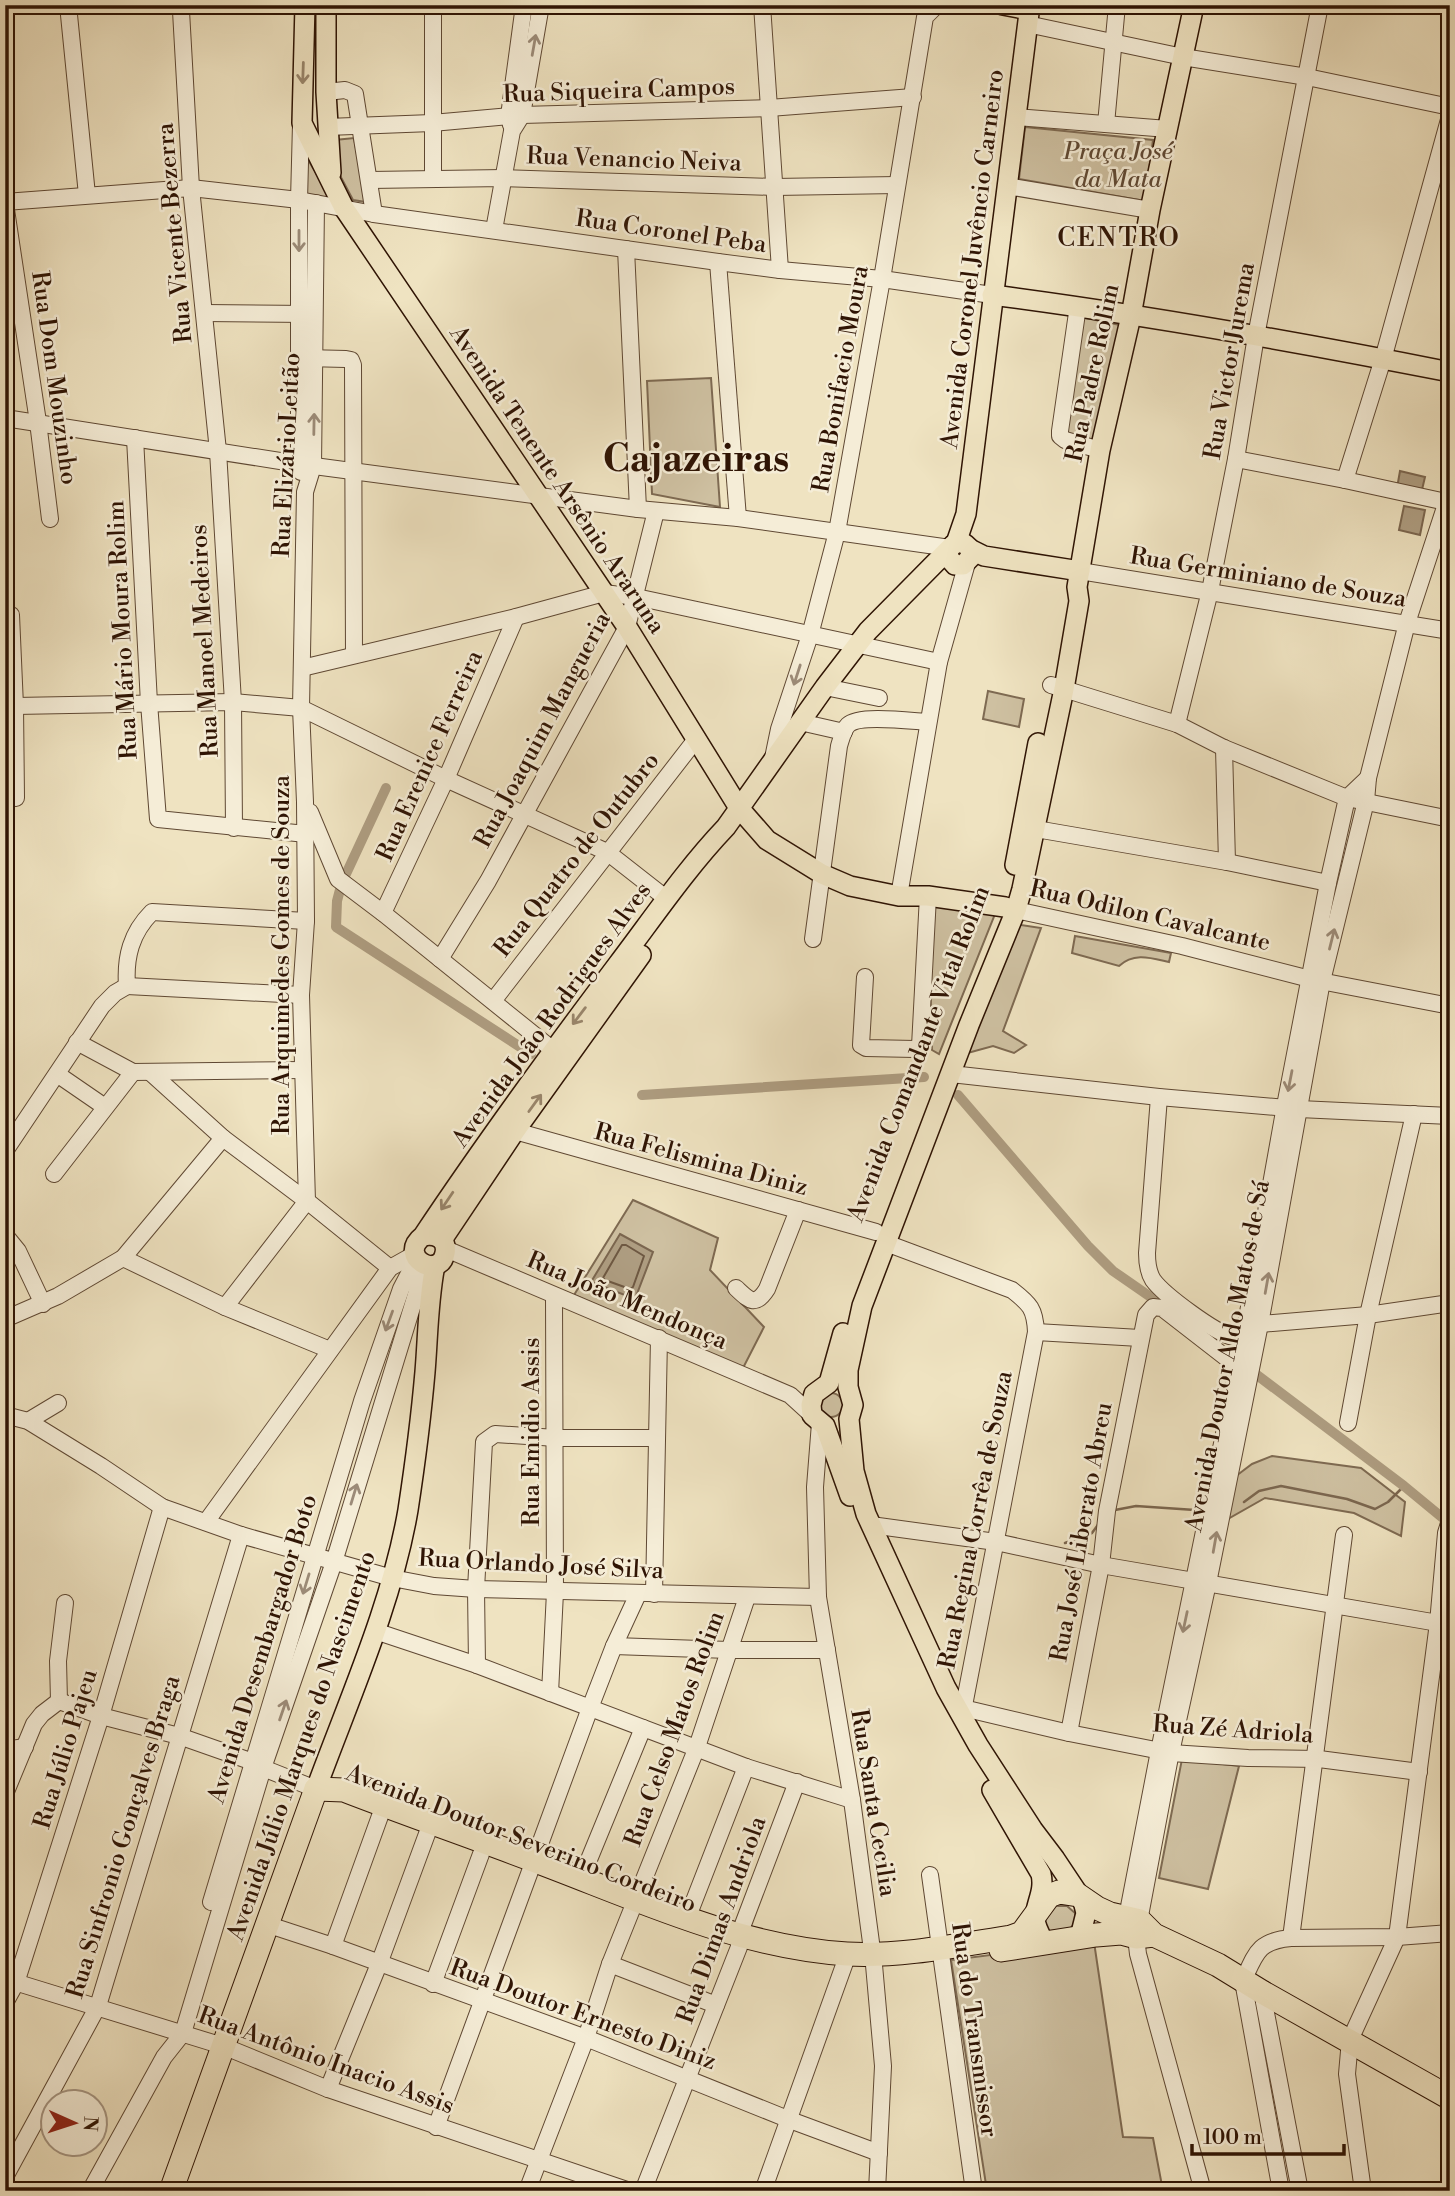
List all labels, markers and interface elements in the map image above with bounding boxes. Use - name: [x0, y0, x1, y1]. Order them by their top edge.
- one-way arrow: [528, 34, 541, 57]
- one-way arrow: [297, 62, 310, 85]
- street label: Avenida Coronel Juvêncio Carneiro: [935, 68, 1011, 451]
- street label: Rua Siqueira Campos: [502, 72, 736, 110]
- street label: Rua Vicente Bezerra: [150, 121, 200, 344]
- park label: Praça José da Mata: [1062, 137, 1174, 195]
- street label: Rua Venancio Neiva: [526, 141, 743, 179]
- street label: Rua Coronel Peba: [574, 204, 769, 260]
- district label: CENTRO: [1057, 222, 1181, 254]
- one-way arrow: [292, 229, 306, 252]
- street label: Rua Victor Jurema: [1198, 259, 1262, 462]
- street label: Rua Bonifacio Moura: [806, 262, 876, 495]
- street label: Rua Dom Mouzinho: [24, 269, 84, 487]
- street label: Rua Padre Rolim: [1059, 281, 1127, 465]
- street label: Avenida Tenente Arsênio Araruna: [442, 319, 672, 640]
- street label: Rua ElizárioLeitão: [267, 352, 307, 558]
- one-way arrow: [307, 413, 320, 436]
- district label: Cajazeiras: [603, 436, 789, 483]
- street label: Rua Mário Moura Rolim: [101, 500, 145, 760]
- street label: Rua Manoel Medeiros: [184, 523, 226, 759]
- street label: Rua Germiniano de Souza: [1128, 541, 1409, 615]
- street label: Rua Joaquim Mangueria: [468, 606, 618, 853]
- street label: Rua Erenice Ferreira: [370, 645, 490, 866]
- one-way arrow: [789, 664, 802, 686]
- street label: Rua Quatro de Outubro: [488, 747, 666, 963]
- street label: Rua Arquimedes Gomes de Souza: [267, 774, 297, 1135]
- street label: Rua Odilon Cavalcante: [1027, 874, 1273, 958]
- street label: Avenida João Rodrigues Alves: [445, 877, 658, 1154]
- street label: Avenida Comandante Vital Rolim: [841, 882, 997, 1227]
- one-way arrow: [1326, 928, 1339, 951]
- one-way arrow: [571, 1006, 586, 1025]
- one-way arrow: [1283, 1069, 1296, 1092]
- one-way arrow: [528, 1094, 543, 1113]
- street label: Rua Felismina Diniz: [591, 1117, 811, 1203]
- street label: Avenida Doutor Aldo Matos de Sá: [1179, 1177, 1277, 1535]
- one-way arrow: [440, 1191, 454, 1210]
- street label: Rua João Mendonça: [522, 1245, 733, 1357]
- one-way arrow: [1261, 1272, 1274, 1295]
- one-way arrow: [382, 1309, 394, 1331]
- street label: Rua Emidio Assis: [517, 1338, 547, 1526]
- street label: Rua Regina Corrêa de Souza: [932, 1368, 1020, 1672]
- street label: Rua José Liberato Abreu: [1044, 1400, 1120, 1664]
- one-way arrow: [349, 1484, 362, 1506]
- street label: Avenida Desembargador Boto: [201, 1491, 324, 1808]
- one-way arrow: [1209, 1531, 1223, 1554]
- street label: Rua Orlando José Silva: [417, 1544, 665, 1586]
- street label: Avenida Júlio Marques do Nascimento: [221, 1547, 383, 1946]
- one-way arrow: [299, 1573, 312, 1595]
- street label: Rua Celso Matos Rolim: [618, 1607, 732, 1851]
- one-way arrow: [1177, 1610, 1191, 1633]
- street label: Rua Júlio Pajeu: [27, 1665, 105, 1833]
- street label: Rua Sinfronio Gonçalves Braga: [60, 1671, 188, 2002]
- one-way arrow: [278, 1700, 290, 1722]
- street label: Rua Santa Cecilia: [843, 1707, 903, 1900]
- street label: Rua Zé Adriola: [1152, 1709, 1315, 1751]
- street label: Avenida Doutor Severino Cordeiro: [341, 1758, 701, 1920]
- street label: Rua Dimas Andriola: [671, 1811, 774, 2028]
- street label: Rua do Transmissor: [944, 1921, 1004, 2139]
- street label: Rua Doutor Ernesto Diniz: [446, 1953, 720, 2077]
- street label: Rua Antônio Inacio Assis: [194, 2001, 458, 2121]
- north arrow: [38, 2088, 108, 2158]
- scale bar: [1192, 2112, 1345, 2156]
- text: N: [78, 2116, 102, 2132]
- text: 100 m: [1203, 2125, 1262, 2151]

